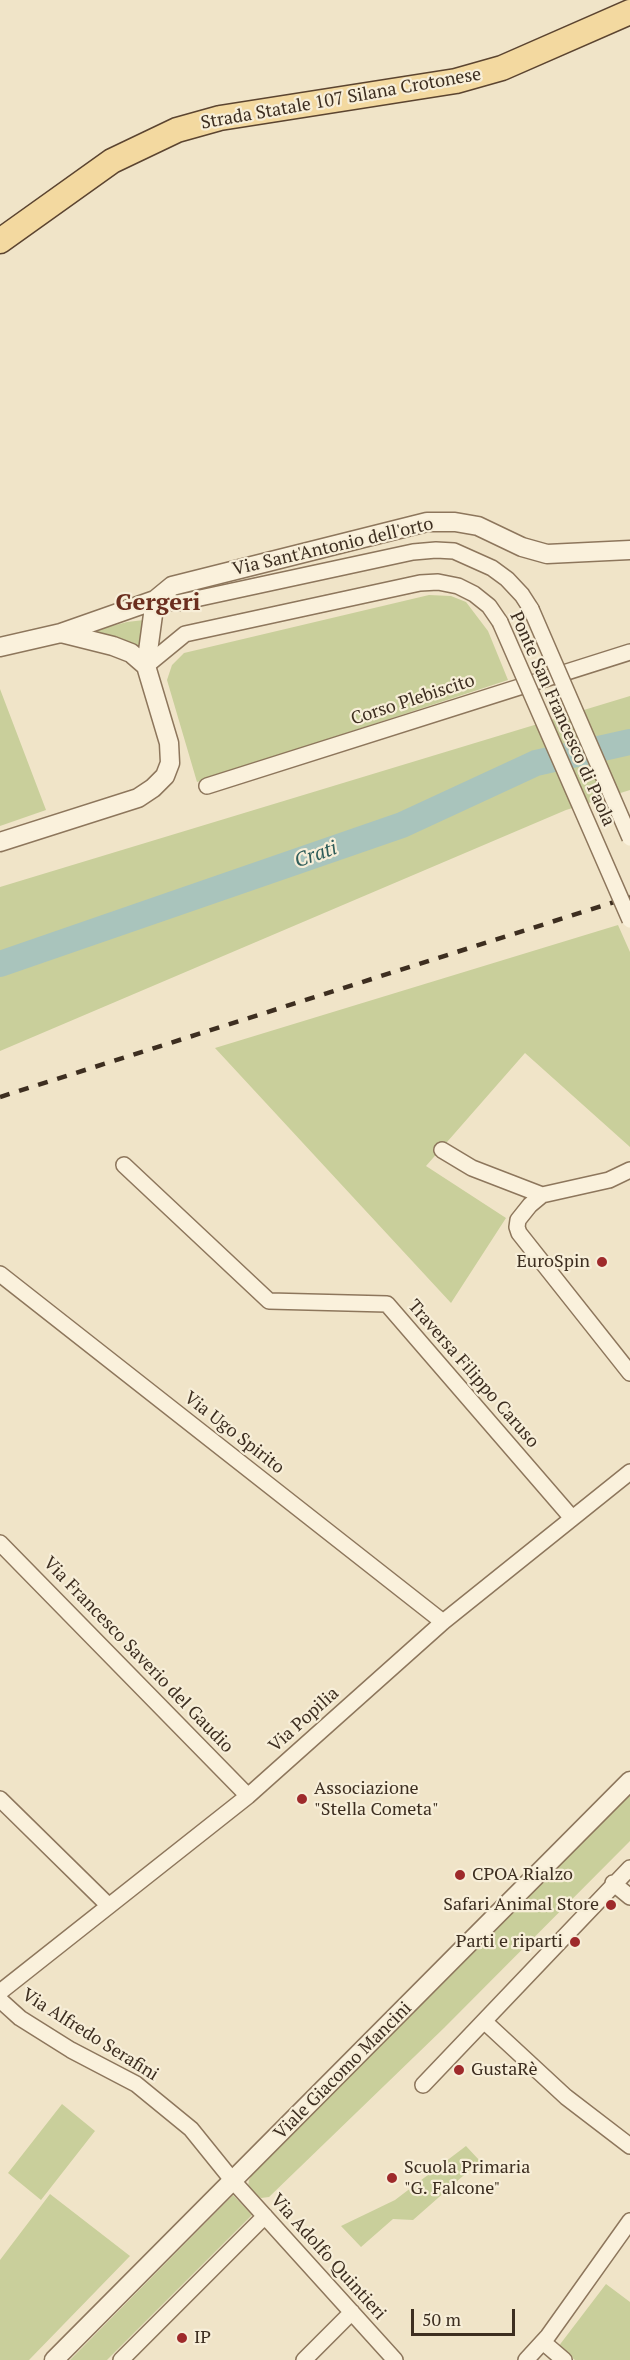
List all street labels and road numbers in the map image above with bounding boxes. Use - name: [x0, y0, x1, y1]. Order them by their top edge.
- street label: Strada Statale 107 Silana Crotonese: [199, 64, 483, 134]
- street label: Via Sant'Antonio dell'orto: [231, 513, 435, 581]
- street label: Ponte San Francesco di Paola: [505, 608, 619, 830]
- street label: Corso Plebiscito: [348, 670, 478, 730]
- street label: Traversa Filippo Caruso: [403, 1296, 543, 1452]
- street label: Via Ugo Spirito: [180, 1387, 288, 1479]
- street label: Via Francesco Saverio del Gaudio: [38, 1552, 238, 1758]
- street label: Via Popilia: [264, 1683, 344, 1757]
- street label: Via Alfredo Serafini: [18, 1984, 162, 2086]
- street label: Viale Giacomo Mancini: [270, 1998, 416, 2144]
- street label: Via Adolfo Quintieri: [266, 2189, 390, 2325]

